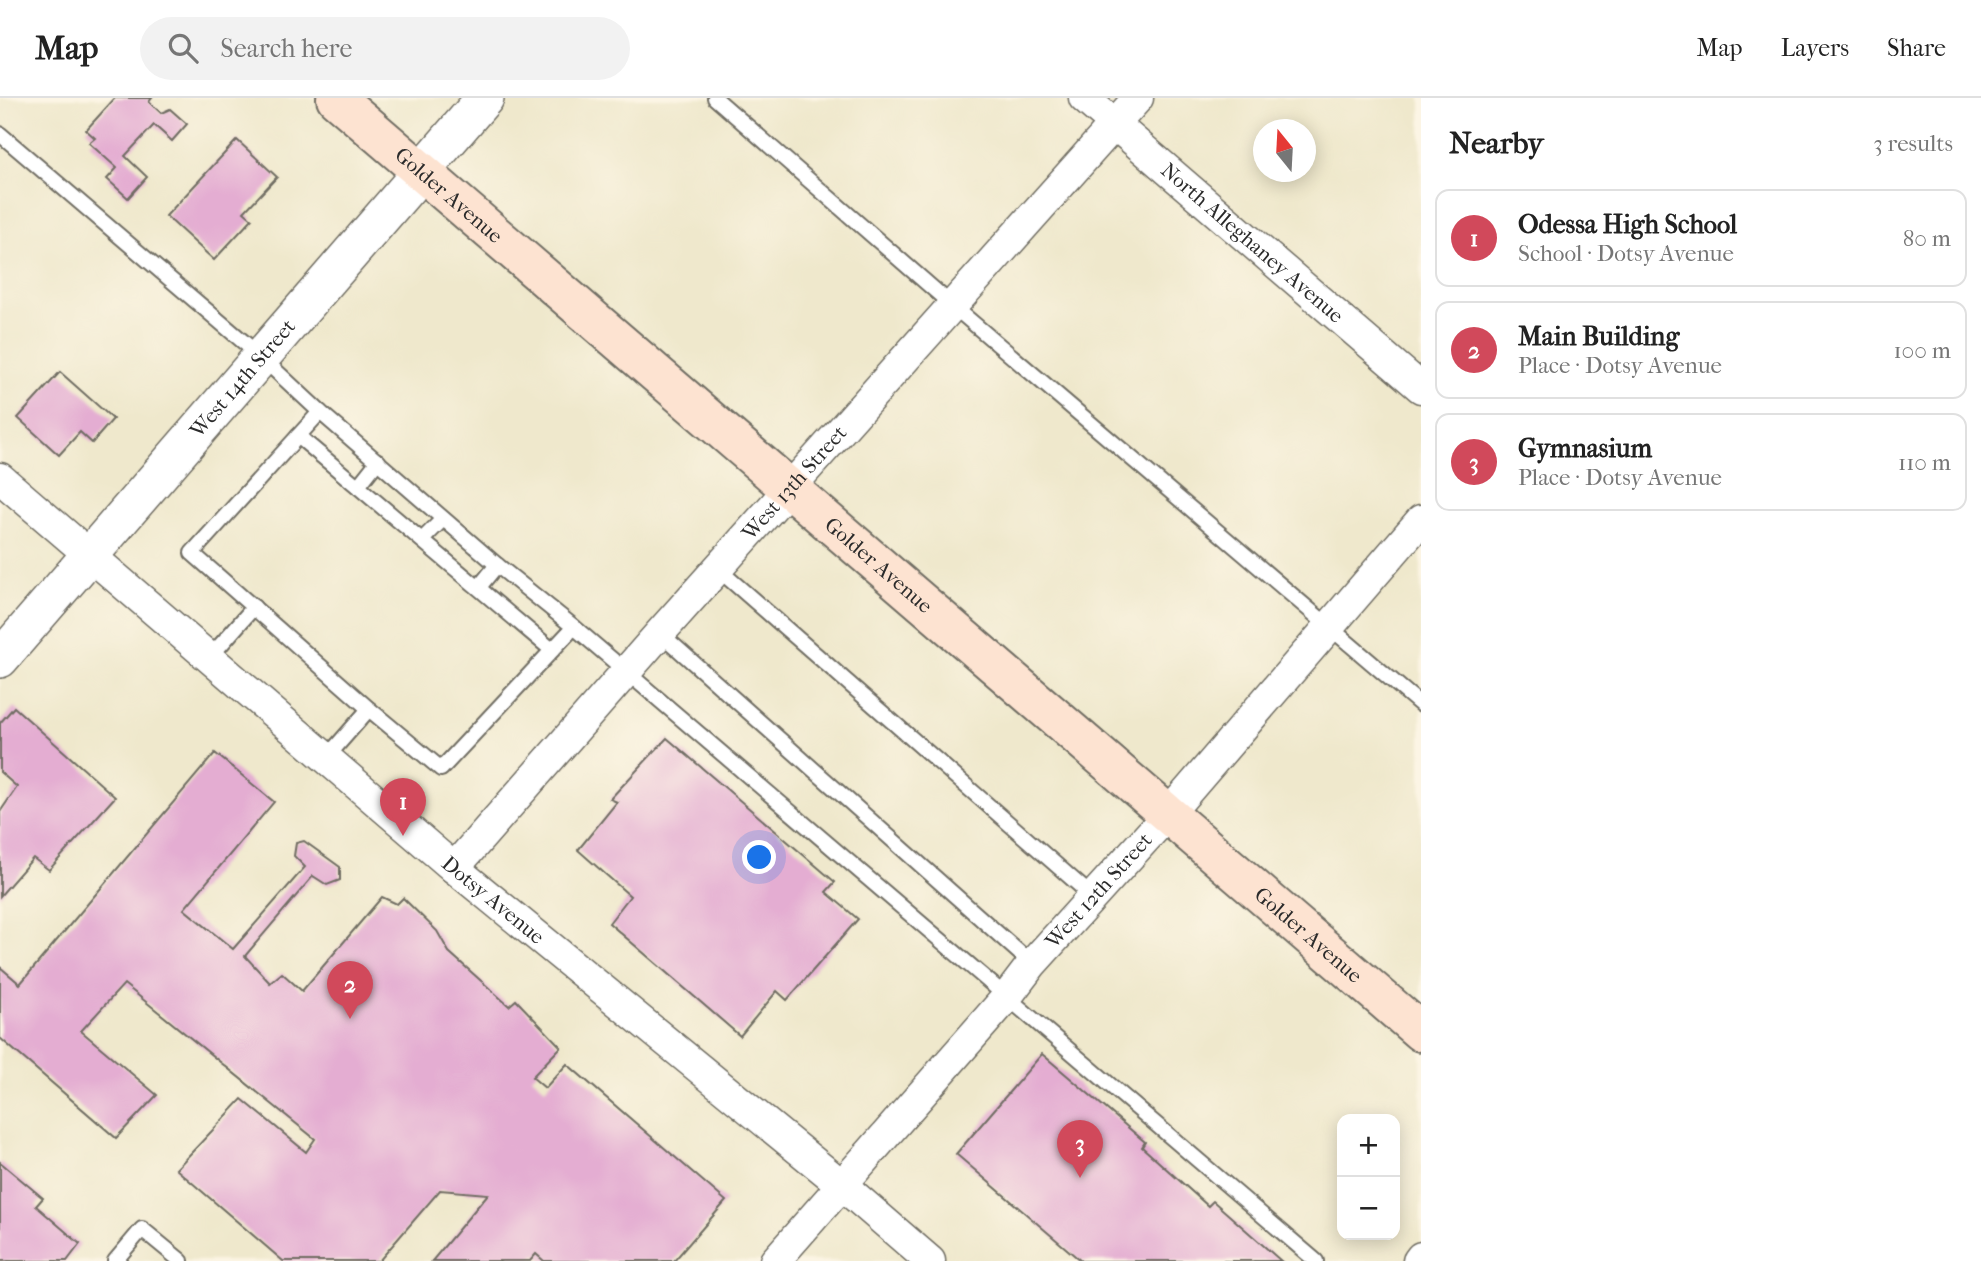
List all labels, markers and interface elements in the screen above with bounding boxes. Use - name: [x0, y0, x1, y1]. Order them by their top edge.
- search box: [140, 17, 630, 80]
- text: Map: [35, 29, 98, 68]
- icon: search: [164, 29, 202, 67]
- text: Search here: [220, 33, 352, 64]
- text: Map: [1697, 34, 1743, 62]
- text: Layers: [1781, 34, 1849, 62]
- text: Share: [1887, 34, 1946, 62]
- north arrow: [1253, 119, 1316, 182]
- text: Nearby: [1449, 126, 1544, 161]
- text: 3 results: [1873, 130, 1953, 157]
- street label: Golder Avenue: [390, 142, 508, 248]
- street label: North Alleghaney Avenue: [1156, 158, 1348, 328]
- text: Odessa High School: [1518, 209, 1737, 240]
- text: 1: [1470, 225, 1478, 252]
- text: 80 m: [1903, 225, 1951, 252]
- text: School · Dotsy Avenue: [1518, 240, 1734, 267]
- street label: West 14th Street: [184, 314, 301, 443]
- text: Main Building: [1518, 321, 1679, 352]
- text: 2: [1468, 337, 1480, 364]
- text: 100 m: [1893, 337, 1951, 364]
- text: Place · Dotsy Avenue: [1518, 352, 1722, 379]
- street label: West 13th Street: [736, 420, 852, 545]
- text: Gymnasium: [1518, 433, 1652, 464]
- text: 3: [1469, 449, 1479, 476]
- text: 110 m: [1898, 449, 1951, 476]
- text: Place · Dotsy Avenue: [1518, 464, 1722, 491]
- street label: Golder Avenue: [820, 512, 937, 618]
- pin: 1: [380, 778, 426, 836]
- street label: West 12th Street: [1040, 828, 1157, 954]
- your location: [742, 840, 776, 874]
- street label: Dotsy Avenue: [437, 851, 549, 949]
- street label: Golder Avenue: [1250, 882, 1367, 988]
- pin: 2: [327, 961, 373, 1019]
- map controls: [1337, 1114, 1400, 1240]
- button: +: [1337, 1114, 1400, 1177]
- pin: 3: [1057, 1120, 1103, 1178]
- button: −: [1337, 1177, 1400, 1240]

